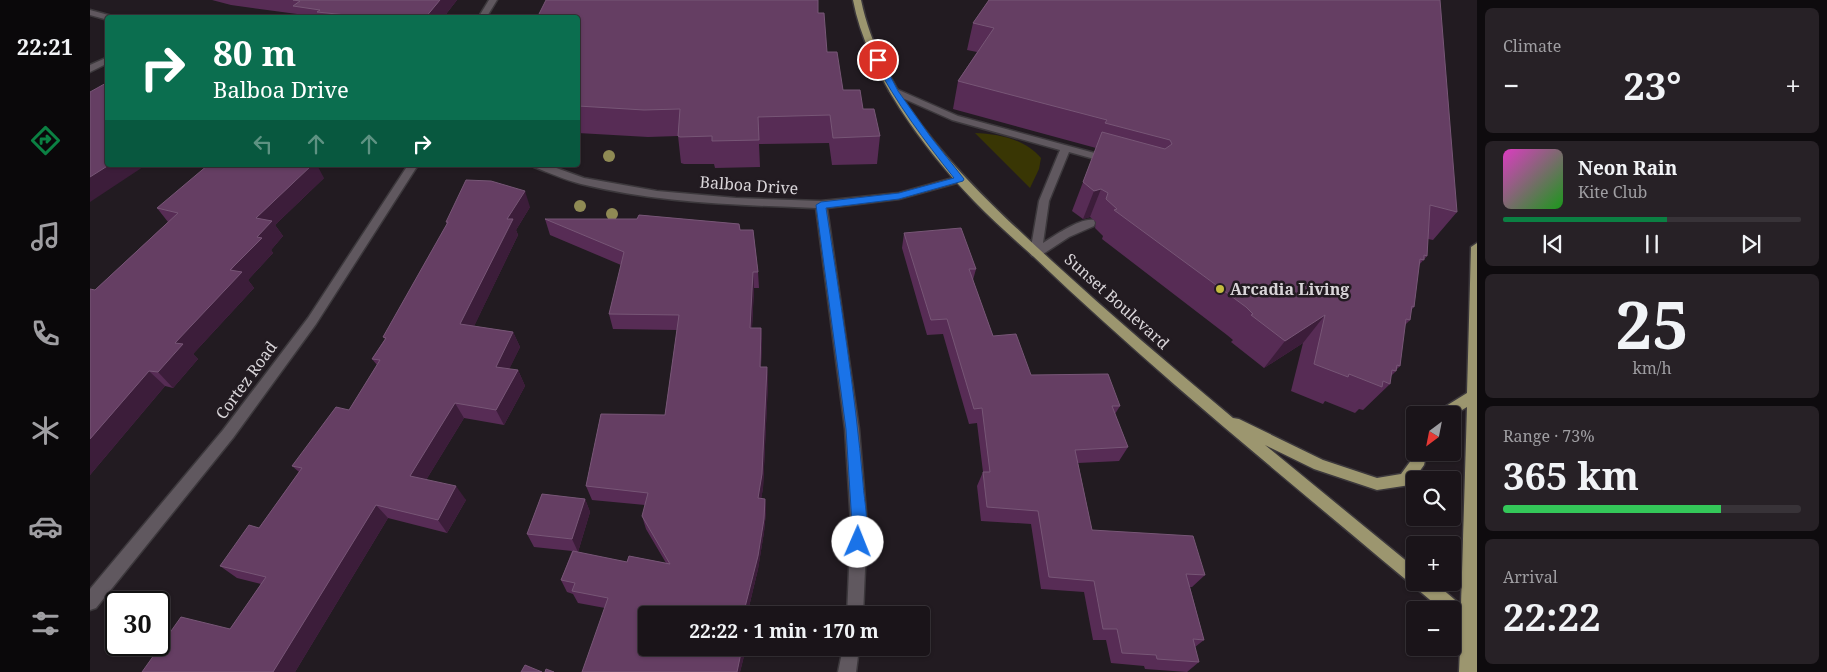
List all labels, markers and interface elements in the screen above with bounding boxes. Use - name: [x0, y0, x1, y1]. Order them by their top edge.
- text: 80 m: [213, 29, 296, 76]
- text: 22:21: [17, 31, 73, 61]
- icon: right: [130, 35, 195, 100]
- text: Climate: [1503, 35, 1561, 57]
- pin: [857, 39, 899, 81]
- icon: arrive: [864, 46, 892, 74]
- text: 23°: [1623, 59, 1681, 111]
- text: −: [1503, 66, 1519, 104]
- text: +: [1785, 66, 1801, 104]
- text: Balboa Drive: [213, 74, 349, 104]
- icon: directions: [28, 123, 63, 158]
- icon: left: [249, 130, 277, 158]
- icon: ahead: [302, 130, 330, 158]
- icon: ahead: [355, 130, 383, 158]
- icon: right: [408, 130, 436, 158]
- text: Neon Rain: [1578, 155, 1677, 181]
- street label: Balboa Drive: [699, 171, 799, 199]
- text: Kite Club: [1578, 181, 1647, 203]
- icon: music: [28, 219, 63, 254]
- icon: previous: [1539, 230, 1567, 258]
- icon: pause: [1638, 230, 1666, 258]
- icon: next: [1737, 230, 1765, 258]
- street label: Sunset Boulevard: [1060, 248, 1174, 354]
- place label: Arcadia Living: [1230, 278, 1349, 300]
- text: 25: [1615, 280, 1689, 368]
- marker: Arcadia Living: [1214, 283, 1226, 295]
- icon: phone: [28, 316, 63, 351]
- street label: Cortez Road: [210, 336, 282, 424]
- text: km/h: [1632, 357, 1672, 379]
- north arrow: [1406, 406, 1461, 461]
- map controls: [1406, 406, 1461, 656]
- icon: climate: [28, 413, 63, 448]
- text: Range · 73%: [1503, 425, 1595, 447]
- text: 365 km: [1503, 449, 1639, 501]
- button: search: [1406, 471, 1461, 526]
- icon: car: [28, 509, 63, 544]
- position arrow: [831, 515, 883, 567]
- button: +: [1406, 536, 1461, 591]
- text: Arrival: [1503, 566, 1558, 588]
- text: 22:22: [1503, 590, 1600, 642]
- speed limit sign: 30: [105, 591, 170, 656]
- button: −: [1406, 601, 1461, 656]
- icon: filters: [28, 606, 63, 641]
- text: 22:22 · 1 min · 170 m: [689, 618, 879, 644]

